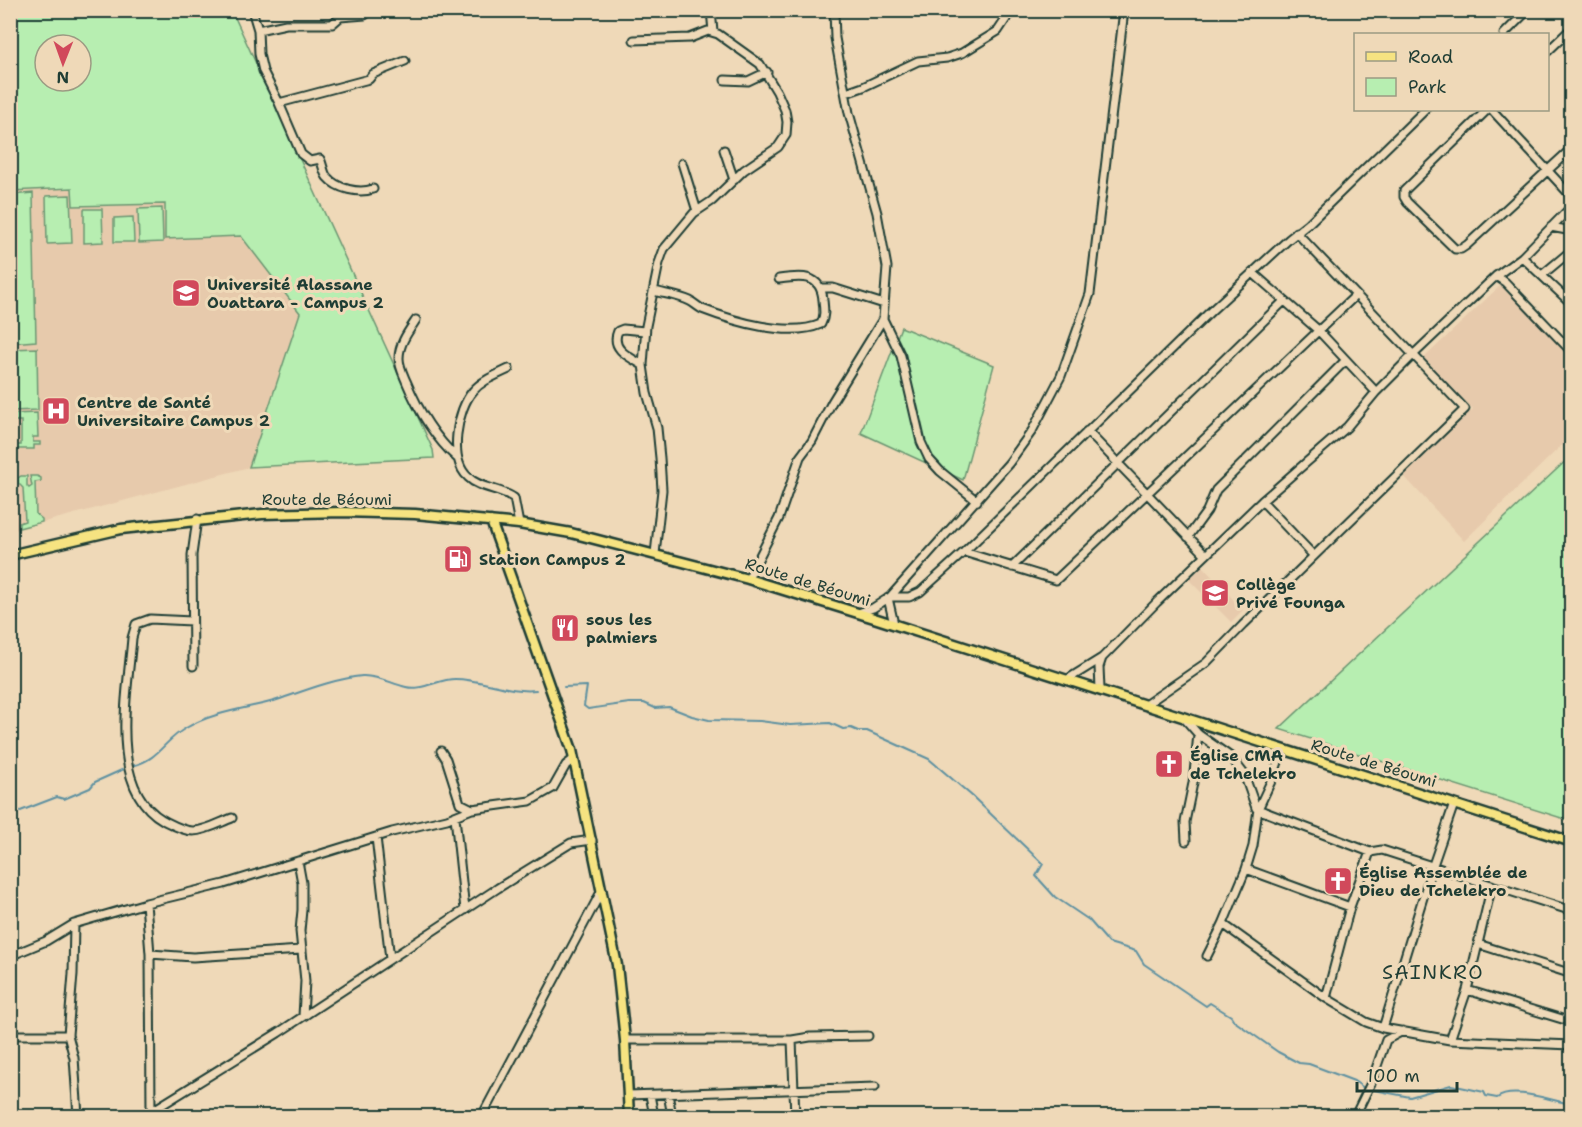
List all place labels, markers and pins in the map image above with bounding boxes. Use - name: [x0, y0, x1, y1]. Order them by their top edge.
- place label: Université Alassane Ouattara - Campus 2: [207, 274, 384, 313]
- school or university icon: Université Alassane Ouattara - Campus 2: [170, 277, 202, 309]
- place label: Centre de Santé Universitaire Campus 2: [77, 392, 270, 431]
- hospital icon: Centre de Santé Universitaire Campus 2: [40, 395, 72, 427]
- fuel station icon: Station Campus 2: [442, 543, 474, 575]
- place label: Station Campus 2: [479, 549, 626, 570]
- place label: Collège Privé Founga: [1236, 574, 1345, 613]
- school or university icon: Collège Privé Founga: [1199, 577, 1231, 609]
- place label: sous les palmiers: [586, 609, 658, 648]
- restaurant icon: sous les palmiers: [549, 612, 581, 644]
- place label: Église CMA de Tchelekro: [1190, 745, 1296, 784]
- church icon: Église CMA de Tchelekro: [1153, 748, 1185, 780]
- place label: Église Assemblée de Dieu de Tchelekro: [1359, 862, 1528, 901]
- church icon: Église Assemblée de Dieu de Tchelekro: [1322, 865, 1354, 897]

